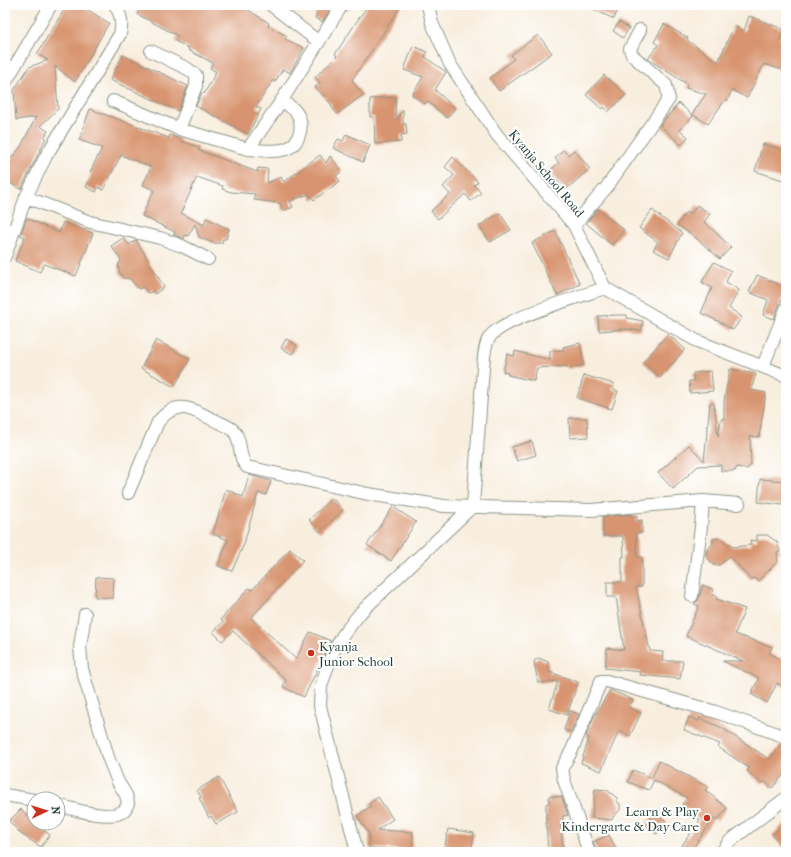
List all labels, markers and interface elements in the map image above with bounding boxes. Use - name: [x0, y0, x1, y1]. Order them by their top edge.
- street label: Kyanja School Road: [506, 127, 588, 221]
- place label: Kyanja Junior School: [318, 639, 394, 669]
- marker: Kyanja Junior School: [306, 648, 316, 658]
- north arrow: [26, 791, 66, 831]
- place label: Learn & Play Kindergarte & Day Care: [561, 804, 700, 834]
- text: N: [49, 806, 62, 816]
- marker: Learn & Play Kindergarte & Day Care: [702, 813, 712, 823]

